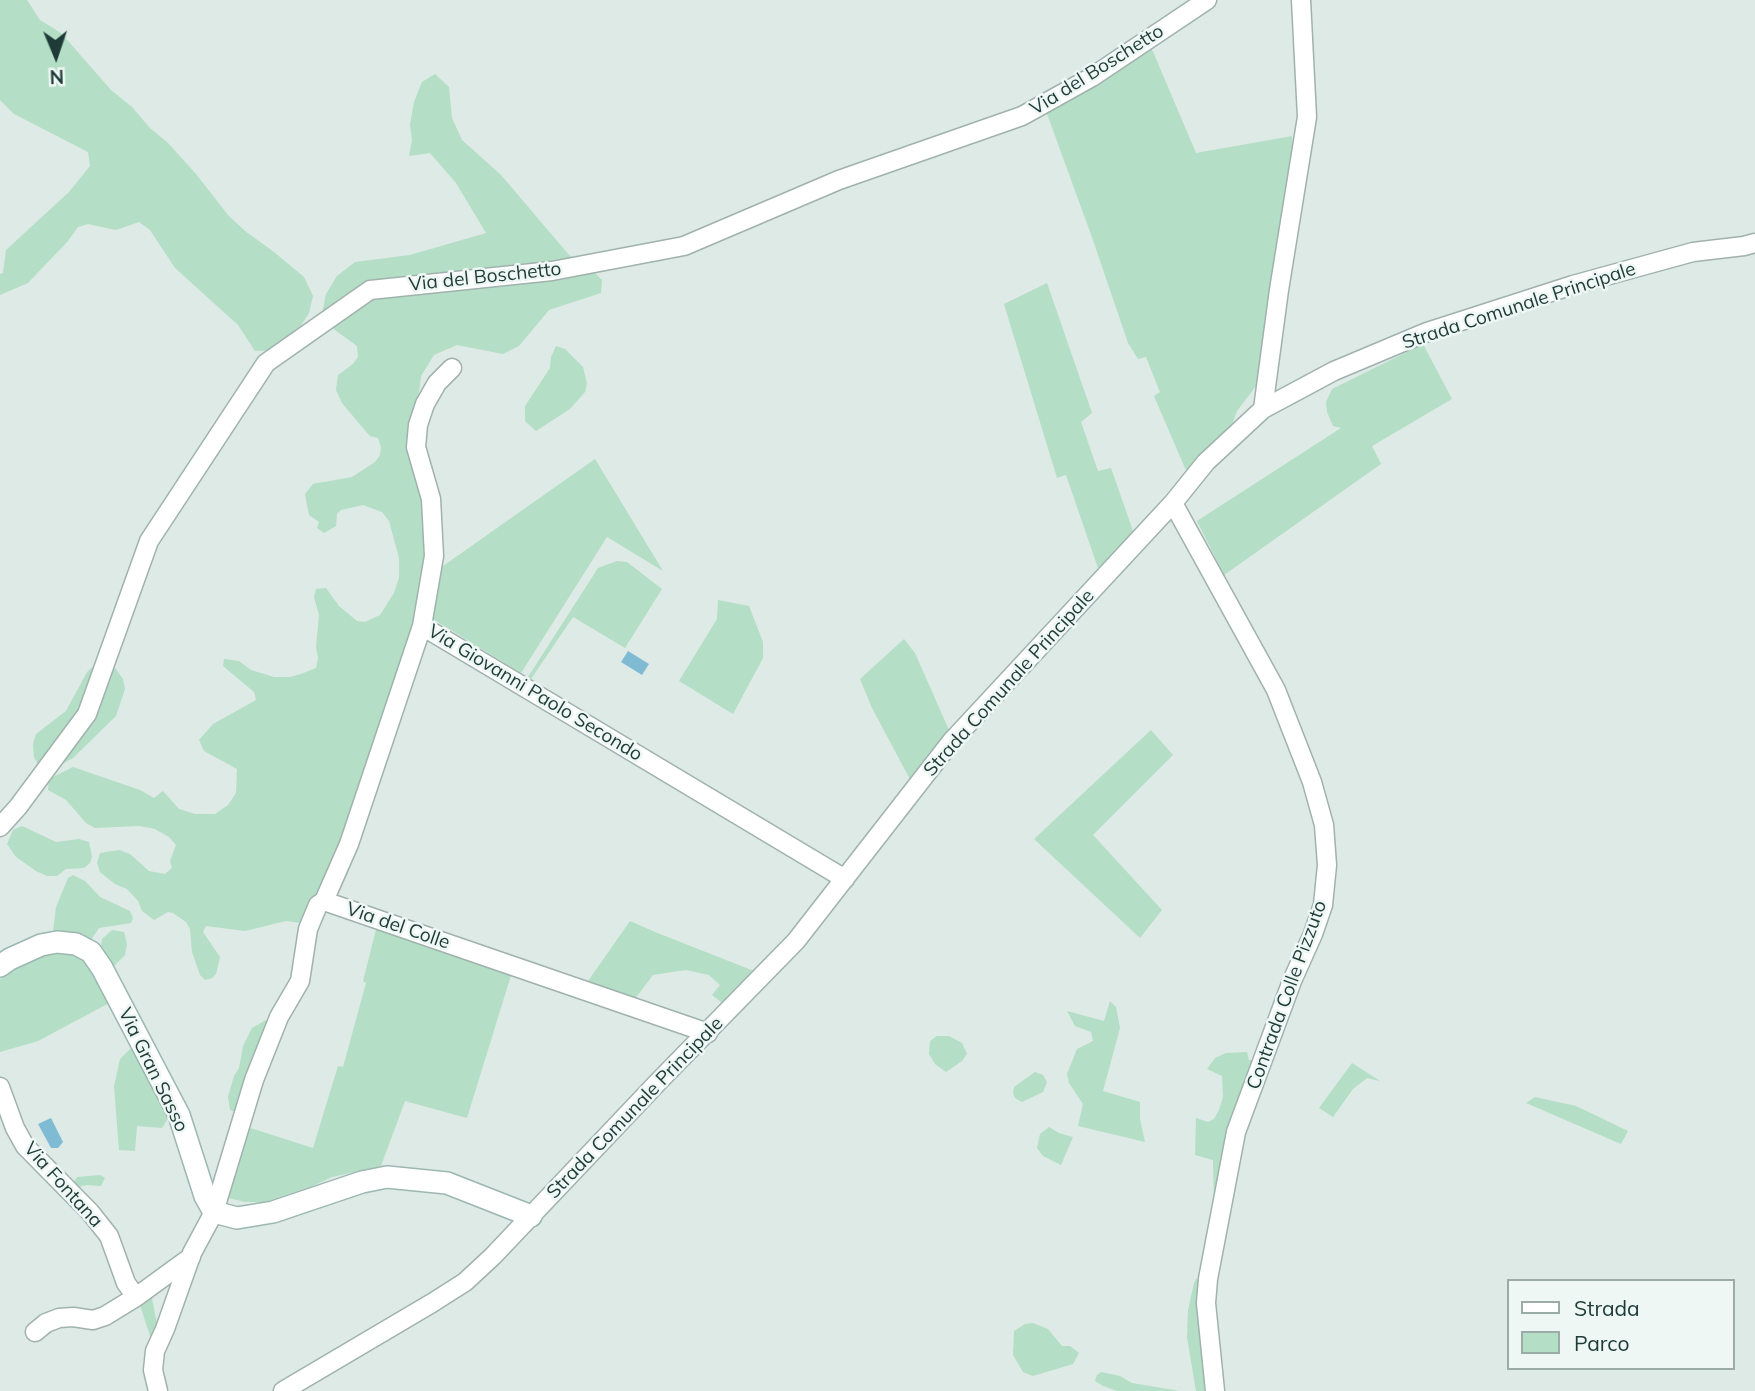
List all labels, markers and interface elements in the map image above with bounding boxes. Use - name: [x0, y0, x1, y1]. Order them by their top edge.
- street label: Via del Boschetto: [1026, 20, 1168, 120]
- north arrow: [21, 21, 91, 91]
- text: N: [49, 65, 64, 89]
- street label: Strada Comunale Principale: [1399, 257, 1639, 355]
- street label: Via del Boschetto: [408, 258, 562, 296]
- street label: Strada Comunale Principale: [919, 585, 1099, 781]
- street label: Via Giovanni Paolo Secondo: [424, 620, 646, 766]
- street label: Contrada Colle Pizzuto: [1242, 897, 1332, 1093]
- street label: Via del Colle: [343, 898, 453, 954]
- street label: Via Gran Sasso: [113, 1004, 193, 1136]
- street label: Strada Comunale Principale: [542, 1012, 728, 1204]
- street label: Via Fontana: [19, 1138, 107, 1232]
- legend: [1506, 1279, 1734, 1370]
- text: Strada: [1574, 1295, 1640, 1321]
- text: Parco: [1574, 1330, 1629, 1356]

